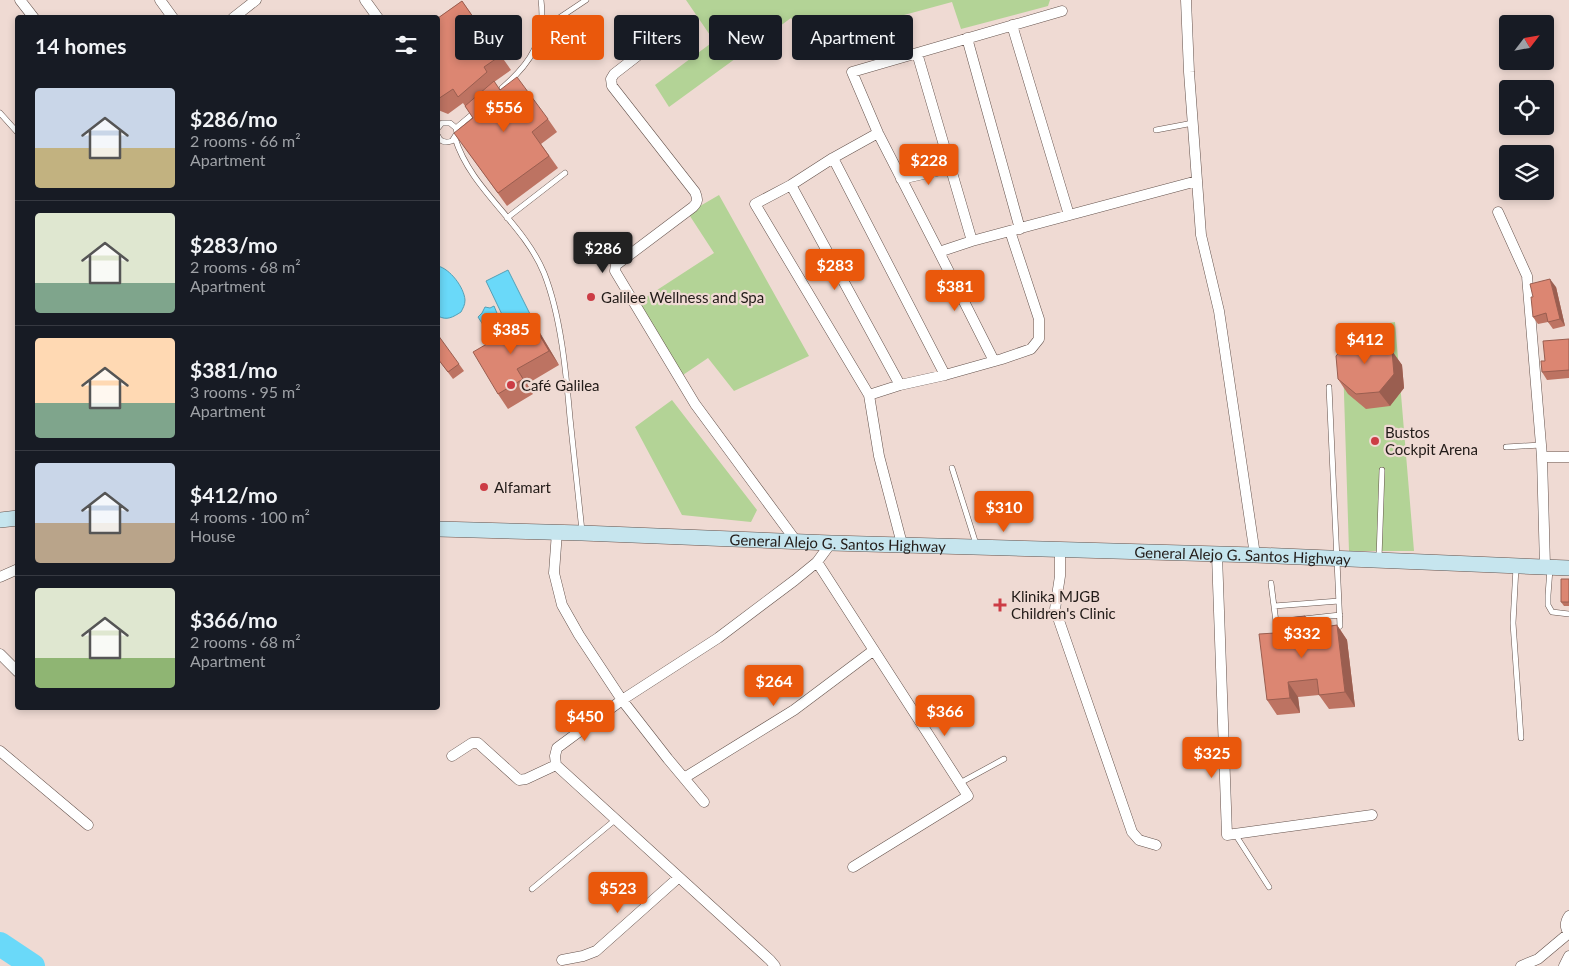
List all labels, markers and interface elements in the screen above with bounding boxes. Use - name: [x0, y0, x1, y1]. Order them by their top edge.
- chip: Buy: [455, 15, 522, 60]
- chip: Rent: [532, 15, 604, 60]
- chip: Filters: [614, 15, 699, 60]
- chip: New: [709, 15, 782, 60]
- chip: Apartment: [792, 15, 913, 60]
- north arrow: [1499, 15, 1554, 70]
- map controls: [1499, 15, 1554, 200]
- icon: filters: [392, 31, 420, 59]
- text: 14 homes: [35, 33, 126, 58]
- button: locate: [1499, 80, 1554, 135]
- pin: $556: [474, 90, 534, 133]
- text: $556: [485, 97, 523, 116]
- text: $286/mo: [190, 106, 278, 131]
- icon: home: [75, 108, 135, 168]
- text: 2 rooms · 66 m²: [190, 131, 301, 150]
- pin: $228: [899, 144, 959, 186]
- button: layers: [1499, 145, 1554, 200]
- text: Apartment: [190, 150, 265, 169]
- text: $228: [910, 150, 948, 169]
- text: $283/mo: [190, 232, 278, 257]
- pin: $286: [573, 232, 633, 274]
- icon: home: [75, 233, 135, 293]
- text: $286: [584, 238, 622, 257]
- pin: $283: [805, 248, 865, 291]
- text: $283: [816, 255, 854, 274]
- text: 2 rooms · 68 m²: [190, 257, 301, 276]
- pin: $381: [925, 270, 985, 312]
- text: Apartment: [190, 276, 265, 295]
- text: $381: [936, 276, 974, 295]
- place label: Galilee Wellness and Spa: [601, 288, 764, 306]
- marker: Galilee Wellness and Spa: [585, 291, 597, 303]
- pin: $385: [481, 312, 541, 355]
- text: $385: [492, 319, 530, 338]
- pin: $412: [1335, 322, 1395, 365]
- text: $412: [1346, 329, 1384, 348]
- text: $381/mo: [190, 357, 278, 382]
- icon: home: [75, 358, 135, 418]
- place label: Café Galilea: [521, 376, 600, 394]
- marker: Café Galilea: [505, 379, 517, 391]
- text: 3 rooms · 95 m²: [190, 382, 301, 401]
- text: Apartment: [190, 401, 265, 420]
- place label: Bustos Cockpit Arena: [1385, 423, 1478, 458]
- marker: Bustos Cockpit Arena: [1369, 435, 1381, 447]
- place label: Alfamart: [494, 478, 552, 496]
- marker: Alfamart: [478, 481, 490, 493]
- text: $412/mo: [190, 482, 278, 507]
- icon: home: [75, 483, 135, 543]
- pin: $310: [974, 490, 1034, 533]
- text: $310: [985, 497, 1023, 516]
- text: 4 rooms · 100 m²: [190, 507, 310, 526]
- text: House: [190, 526, 235, 545]
- street label: General Alejo G. Santos Highway: [729, 530, 946, 555]
- street label: General Alejo G. Santos Highway: [1134, 543, 1351, 568]
- place label: Klinika MJGB Children's Clinic: [1011, 587, 1116, 622]
- marker: Klinika MJGB Children's Clinic: [993, 598, 1007, 612]
- text: $366/mo: [190, 607, 278, 632]
- icon: home: [75, 608, 135, 668]
- pin: $332: [1272, 616, 1332, 659]
- text: $332: [1283, 623, 1321, 642]
- text: 2 rooms · 68 m²: [190, 632, 301, 651]
- text: Apartment: [190, 651, 265, 670]
- pin: $264: [744, 664, 804, 707]
- text: $264: [755, 671, 793, 690]
- pin: $366: [915, 694, 975, 737]
- pin: $450: [555, 700, 615, 742]
- text: $366: [926, 701, 964, 720]
- text: $450: [566, 706, 604, 725]
- pin: $325: [1182, 736, 1242, 779]
- text: $325: [1193, 743, 1231, 762]
- pin: $523: [588, 872, 648, 914]
- text: $523: [599, 878, 637, 897]

